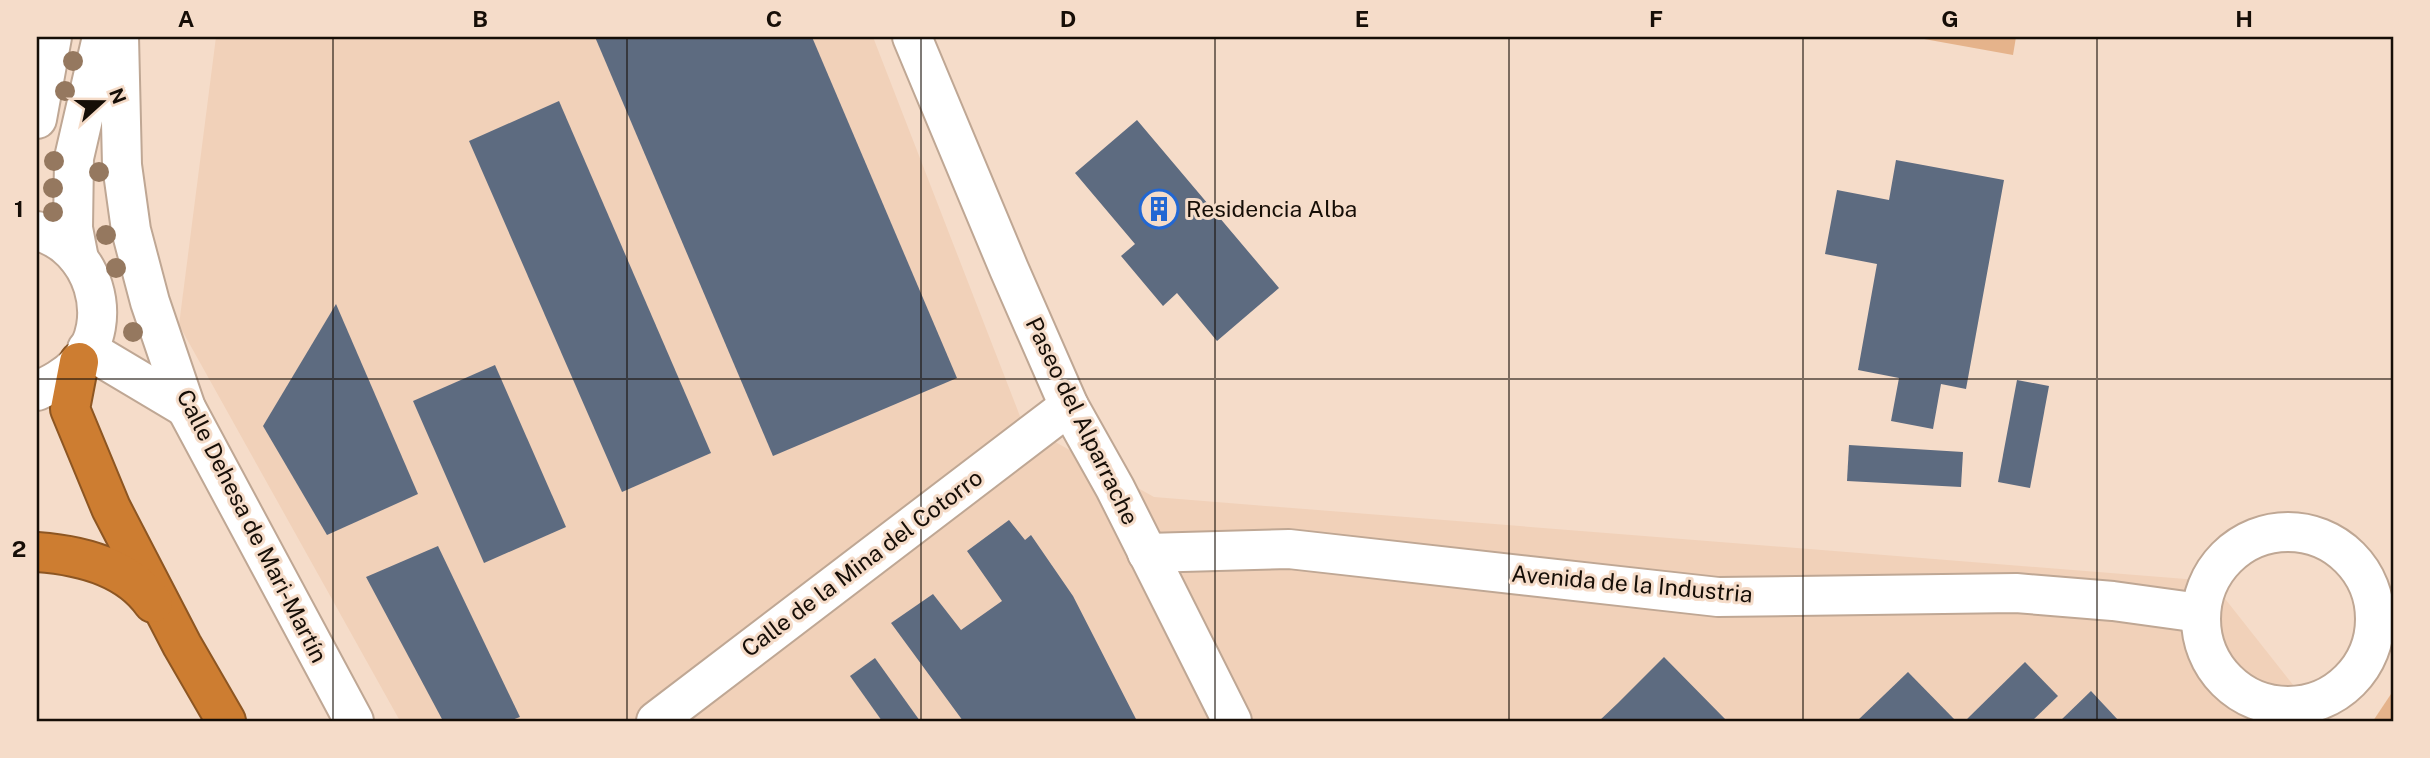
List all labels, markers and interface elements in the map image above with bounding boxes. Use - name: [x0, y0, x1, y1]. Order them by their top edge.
- text: A: [178, 5, 195, 32]
- text: B: [472, 5, 488, 32]
- text: C: [766, 5, 782, 32]
- text: D: [1060, 5, 1076, 32]
- text: E: [1355, 5, 1369, 32]
- text: F: [1649, 5, 1663, 32]
- text: G: [1941, 5, 1959, 32]
- text: H: [2235, 5, 2253, 32]
- north arrow: [66, 66, 136, 136]
- text: N: [105, 85, 131, 107]
- building icon: Residencia Alba: [1138, 188, 1180, 230]
- text: 1: [14, 195, 24, 222]
- place label: Residencia Alba: [1186, 195, 1357, 222]
- street label: Paseo del Alparrache: [1020, 313, 1144, 529]
- street label: Calle Dehesa de Mari-Martín: [172, 385, 333, 667]
- street label: Calle de la Mina del Cotorro: [736, 463, 987, 662]
- text: 2: [12, 535, 26, 562]
- street label: Avenida de la Industria: [1510, 560, 1754, 607]

